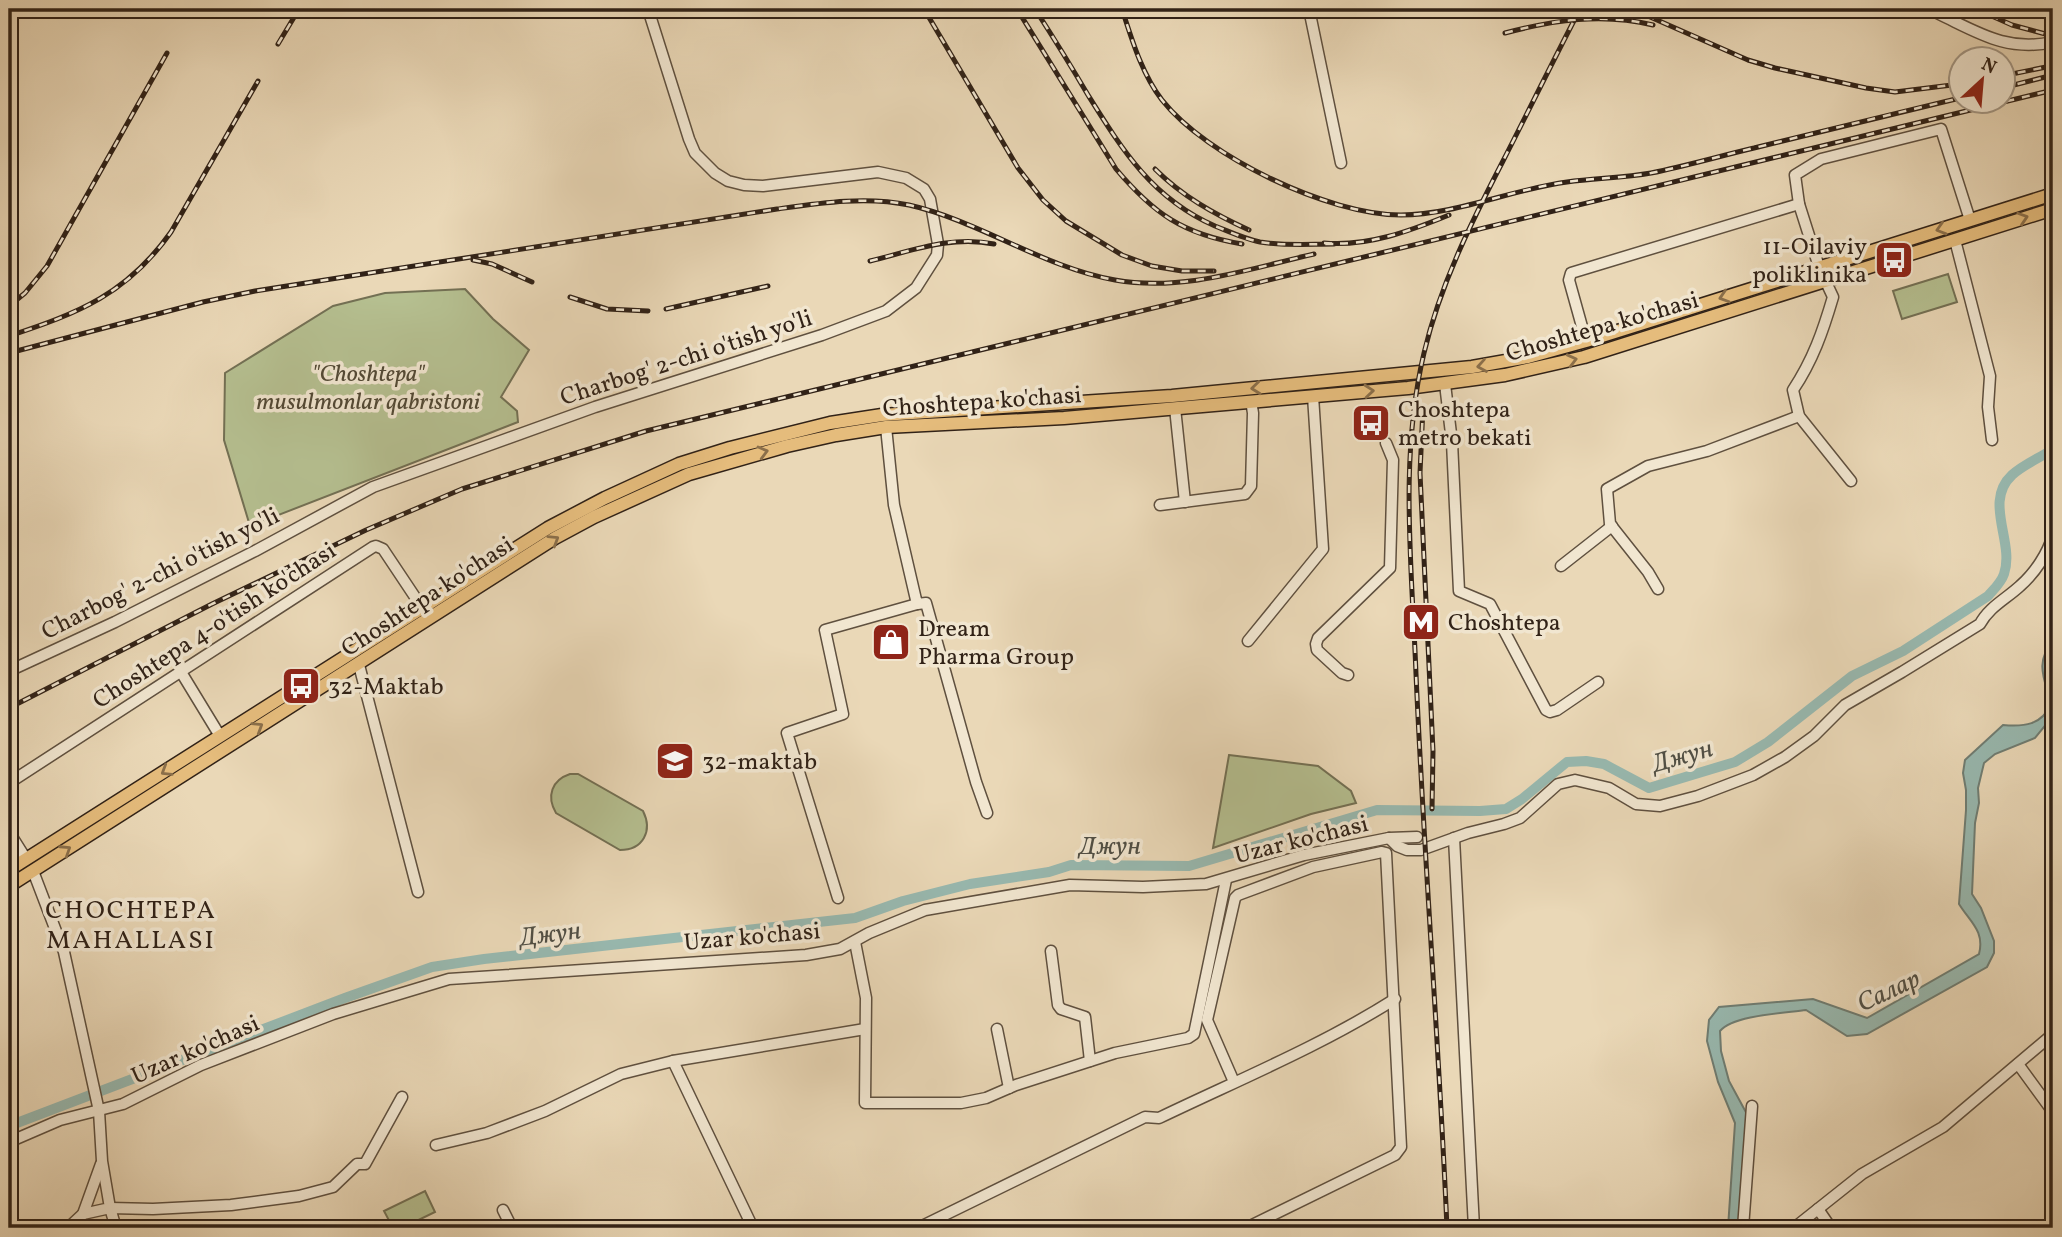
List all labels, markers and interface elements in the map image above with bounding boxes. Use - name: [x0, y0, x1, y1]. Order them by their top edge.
- north arrow: [1946, 46, 2016, 116]
- text: N: [1977, 52, 2001, 81]
- one-way arrow: [2016, 212, 2028, 227]
- one-way arrow: [1936, 221, 1948, 235]
- place label: 11-Oilaviy poliklinika: [1752, 231, 1867, 293]
- bus stop icon: 11-Oilaviy poliklinika: [1873, 239, 1915, 281]
- street label: Choshtepa ko'chasi: [1502, 284, 1703, 372]
- one-way arrow: [1719, 289, 1731, 304]
- street label: Charbog' 2-chi o'tish yo'li: [556, 302, 817, 416]
- one-way arrow: [1566, 354, 1578, 368]
- one-way arrow: [1476, 357, 1488, 372]
- park label: "Choshtepa" musulmonlar qabristoni: [256, 358, 481, 420]
- street label: Choshtepa ko'chasi: [882, 379, 1083, 427]
- one-way arrow: [1250, 380, 1261, 395]
- one-way arrow: [1364, 384, 1375, 399]
- place label: Choshtepa metro bekati: [1398, 394, 1532, 456]
- bus stop icon: Choshtepa metro bekati: [1350, 402, 1392, 444]
- one-way arrow: [756, 446, 768, 460]
- street label: Charbog' 2-chi o'tish yo'li: [36, 500, 286, 650]
- street label: Choshtepa ko'chasi: [335, 529, 521, 666]
- street label: Choshtepa 4-o'tish ko'chasi: [87, 535, 343, 718]
- one-way arrow: [546, 535, 559, 548]
- metro station icon: Choshtepa: [1400, 601, 1442, 643]
- place label: Choshtepa: [1448, 607, 1561, 641]
- place label: Dream Pharma Group: [918, 613, 1074, 675]
- shop icon: Dream Pharma Group: [870, 621, 912, 663]
- bus stop icon: 32-Maktab: [280, 665, 322, 707]
- place label: 32-Maktab: [328, 671, 444, 705]
- one-way arrow: [251, 723, 264, 736]
- water label: Джун: [1646, 731, 1717, 783]
- school or university icon: 32-maktab: [654, 740, 696, 782]
- place label: 32-maktab: [702, 746, 817, 780]
- one-way arrow: [161, 762, 174, 775]
- street label: Uzar ko'chasi: [1231, 808, 1372, 874]
- water label: Джун: [1077, 829, 1141, 865]
- one-way arrow: [59, 845, 72, 858]
- district label: CHOCHTEPA MAHALLASI: [45, 893, 217, 959]
- water label: Джун: [515, 913, 583, 957]
- street label: Uzar ko'chasi: [682, 915, 822, 961]
- water label: Салар: [1851, 962, 1926, 1022]
- street label: Uzar ko'chasi: [126, 1007, 265, 1094]

